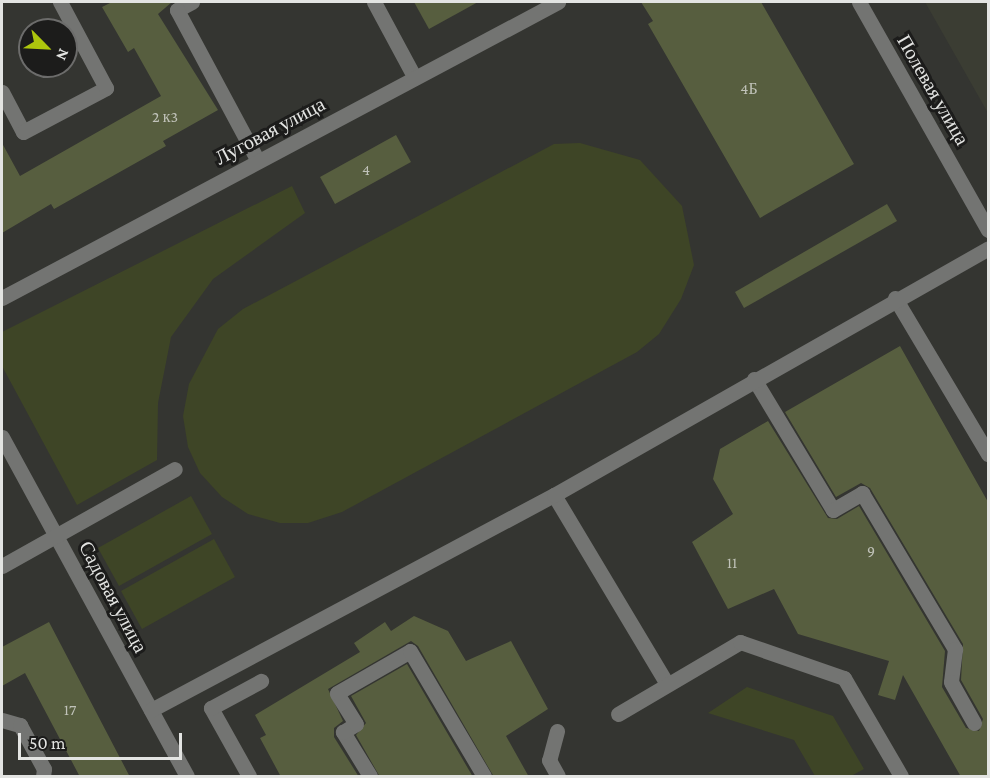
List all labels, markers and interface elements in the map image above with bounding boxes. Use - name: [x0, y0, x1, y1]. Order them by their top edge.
- north arrow: [18, 18, 78, 78]
- street label: Полевая улица: [892, 31, 974, 149]
- text: N: [53, 46, 73, 63]
- house number: 4Б: [740, 79, 758, 99]
- street label: Луговая улица: [211, 92, 329, 170]
- house number: 2 к3: [152, 107, 178, 127]
- house number: 4: [362, 160, 370, 180]
- street label: Садовая улица: [74, 537, 152, 657]
- house number: 9: [867, 541, 875, 561]
- house number: 11: [727, 553, 737, 573]
- house number: 17: [64, 700, 76, 720]
- scale bar: [21, 721, 184, 759]
- text: 50 m: [29, 733, 66, 753]

